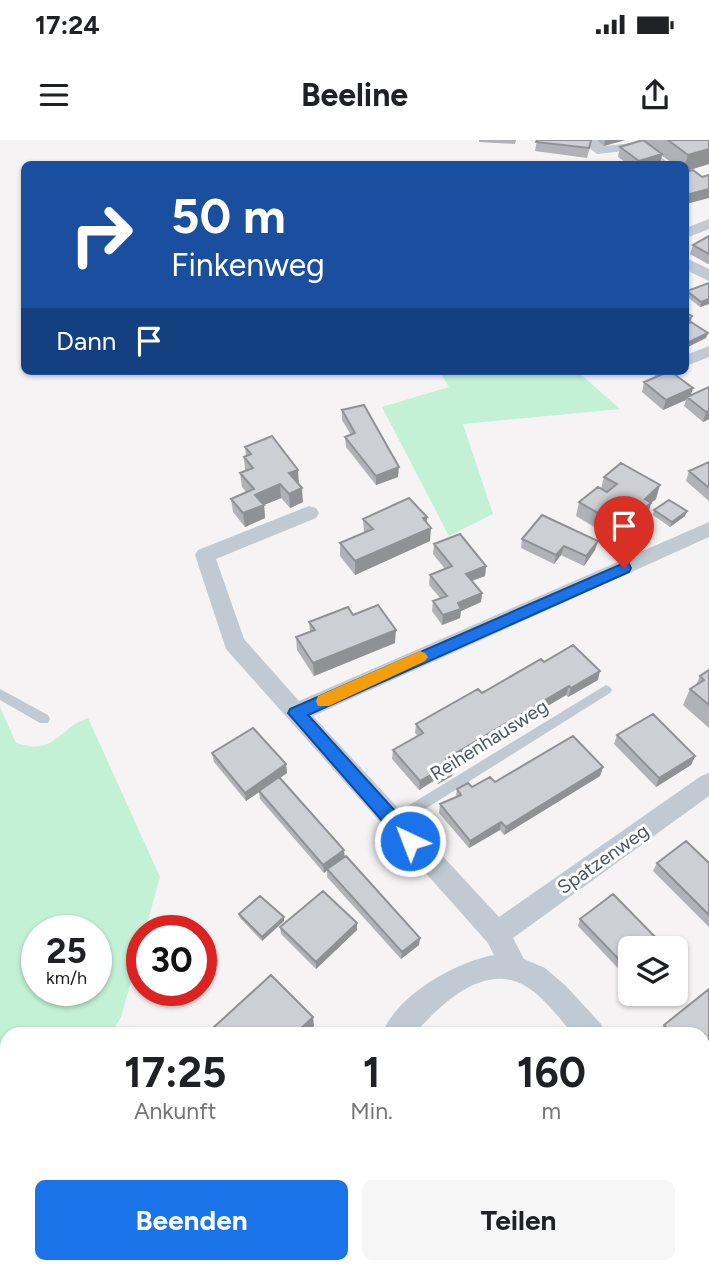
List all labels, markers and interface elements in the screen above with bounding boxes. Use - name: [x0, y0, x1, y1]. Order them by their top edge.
- text: 17:24: [35, 9, 100, 41]
- icon: menu: [35, 76, 73, 114]
- text: Beeline: [301, 76, 408, 114]
- icon: share: [636, 76, 674, 114]
- text: 50 m: [171, 186, 286, 245]
- icon: right: [56, 189, 147, 280]
- text: Finkenweg: [171, 246, 325, 284]
- icon: arrive: [130, 322, 168, 360]
- text: Dann: [56, 325, 116, 357]
- pin: [594, 496, 654, 568]
- icon: arrive: [605, 507, 643, 545]
- street label: Reihenhausweg: [426, 695, 552, 785]
- position arrow: [373, 804, 447, 878]
- street label: Spatzenweg: [553, 819, 653, 899]
- speed limit sign: 30: [126, 915, 217, 1006]
- text: 25: [46, 930, 87, 972]
- map controls: [618, 936, 688, 1006]
- button: layers: [618, 936, 688, 1006]
- text: km/h: [46, 967, 87, 989]
- text: 17:25: [124, 1047, 226, 1098]
- text: 1: [363, 1047, 380, 1098]
- text: 160: [517, 1047, 586, 1098]
- text: Ankunft: [134, 1097, 216, 1125]
- text: Min.: [350, 1097, 393, 1125]
- text: m: [542, 1097, 561, 1125]
- button: Beenden: [35, 1180, 348, 1260]
- button: Teilen: [362, 1180, 675, 1260]

